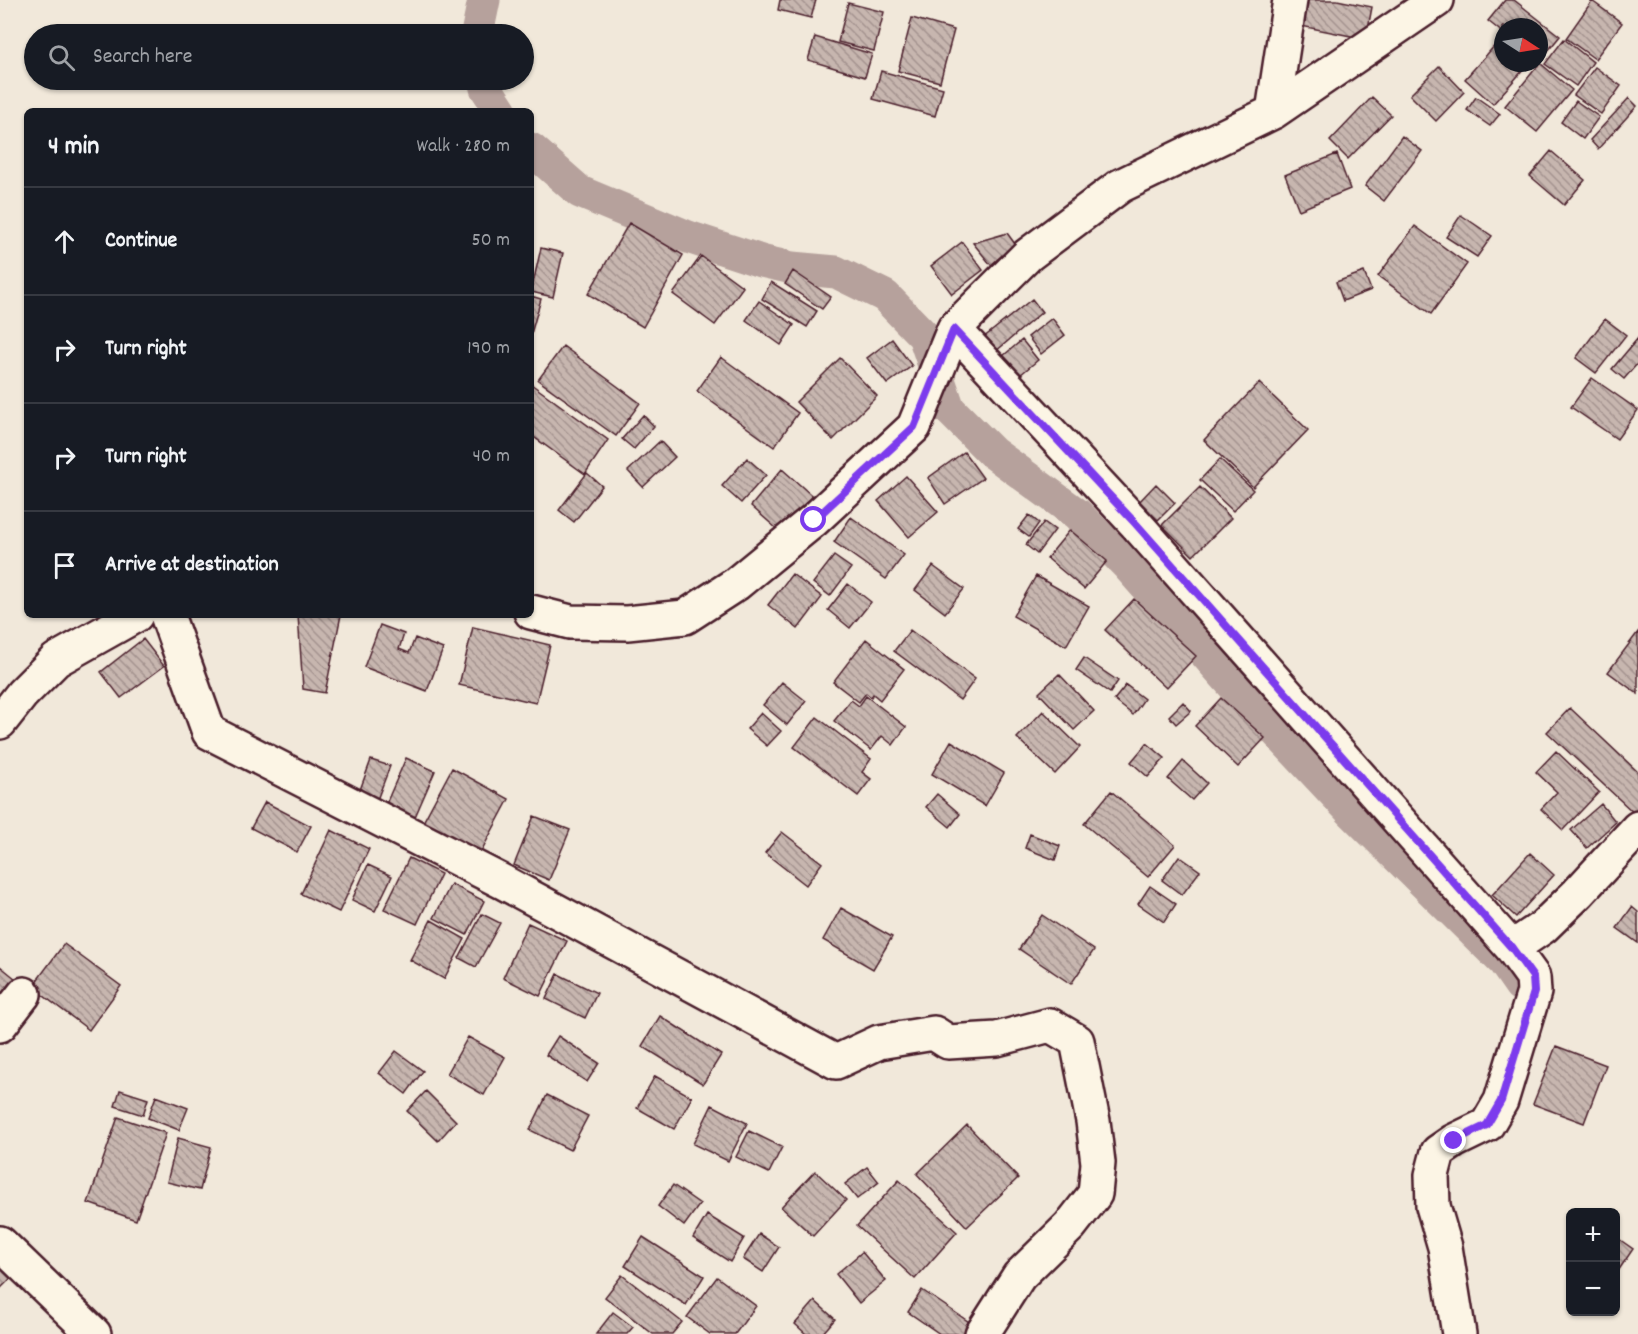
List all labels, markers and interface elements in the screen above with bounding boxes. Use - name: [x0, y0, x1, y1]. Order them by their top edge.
- north arrow: [1494, 18, 1548, 72]
- search box: [24, 24, 534, 90]
- icon: search: [45, 41, 78, 74]
- text: Search here: [93, 42, 192, 73]
- text: 4 min: [48, 129, 99, 166]
- text: Walk · 280 m: [416, 133, 510, 161]
- icon: ahead: [48, 225, 81, 258]
- text: Continue: [105, 226, 177, 257]
- text: 50 m: [472, 227, 510, 255]
- icon: right: [48, 333, 81, 366]
- text: Turn right: [105, 334, 187, 365]
- text: 190 m: [467, 335, 510, 363]
- icon: right: [48, 441, 81, 474]
- text: Turn right: [105, 442, 187, 473]
- text: 40 m: [472, 443, 510, 471]
- route start: [800, 506, 826, 532]
- icon: arrive: [48, 549, 81, 582]
- text: Arrive at destination: [105, 550, 279, 581]
- route end: [1440, 1127, 1466, 1153]
- map controls: [1566, 1208, 1620, 1316]
- button: +: [1566, 1208, 1620, 1262]
- button: −: [1566, 1262, 1620, 1316]

